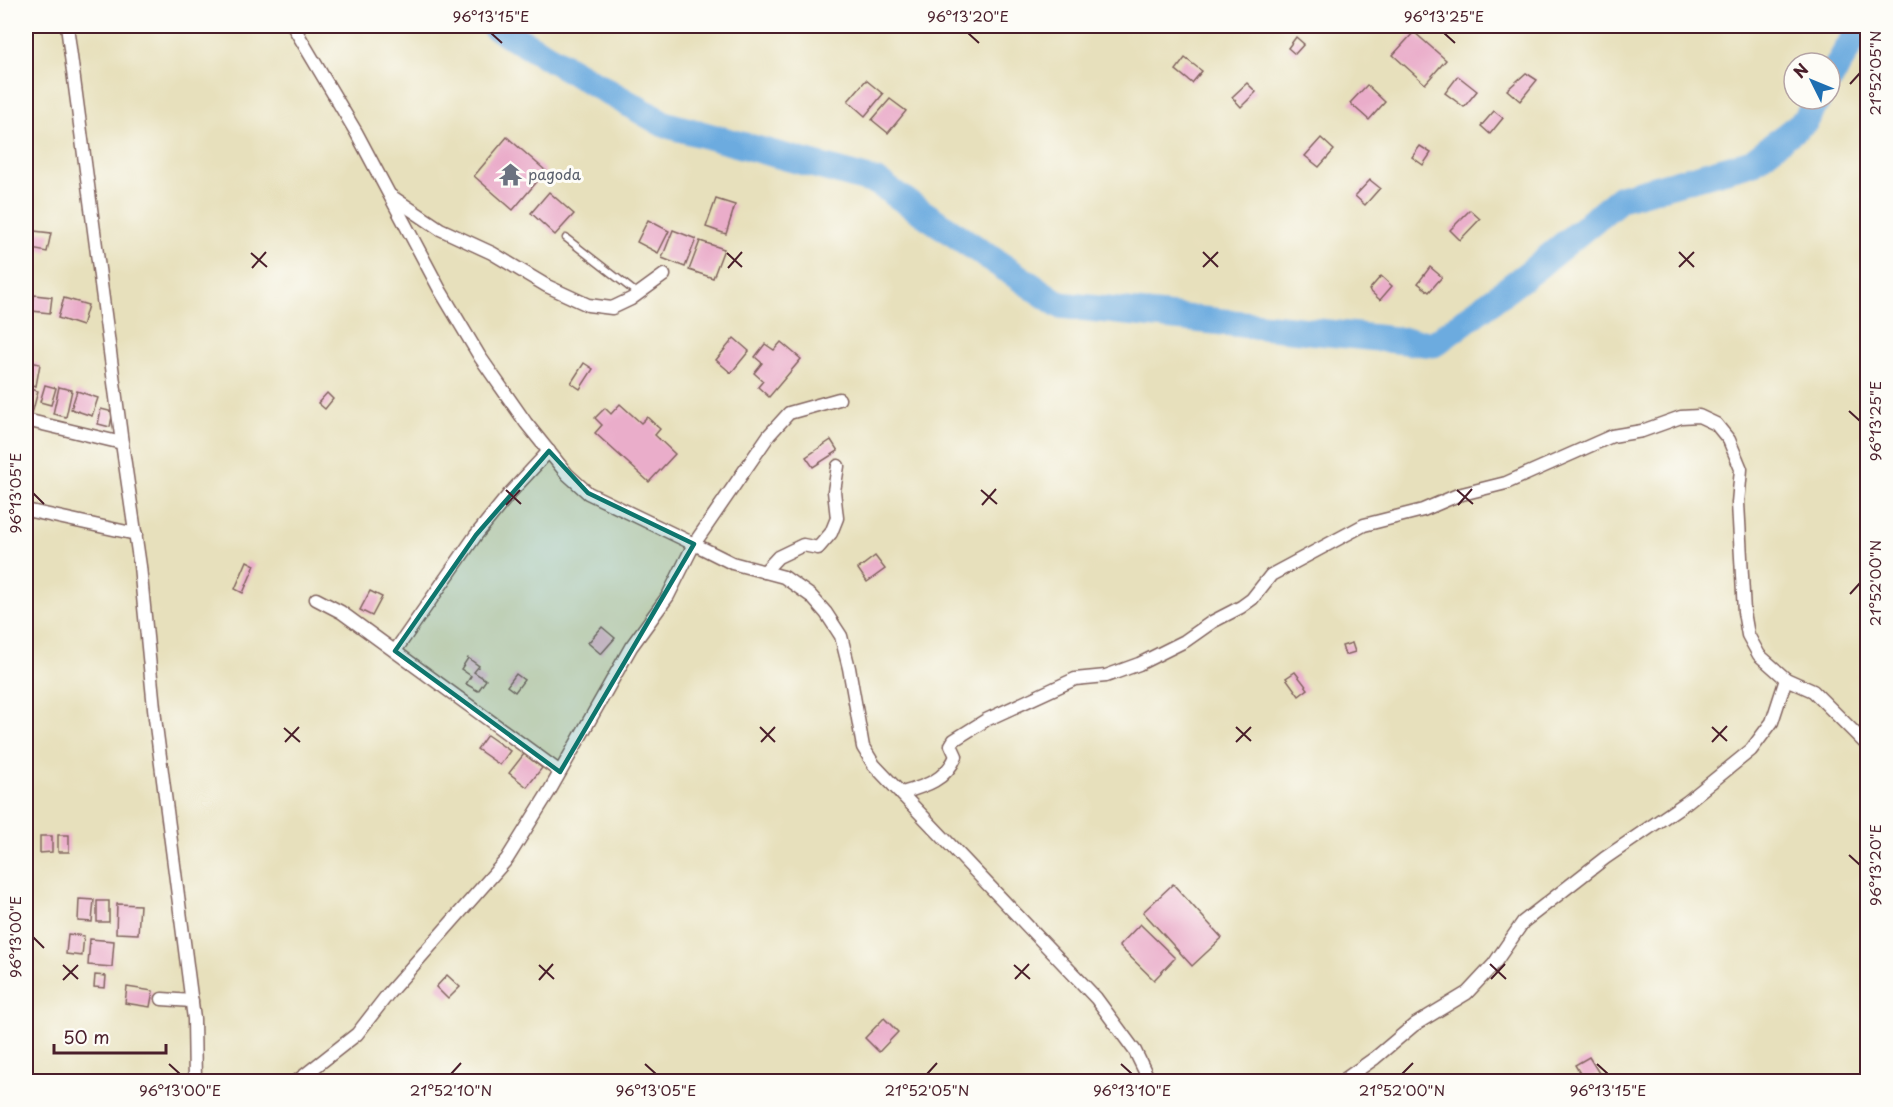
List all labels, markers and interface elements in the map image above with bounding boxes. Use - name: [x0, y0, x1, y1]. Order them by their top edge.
- text: 96°13'15"E: [452, 4, 530, 27]
- text: 96°13'20"E: [927, 4, 1009, 27]
- text: 96°13'25"E: [1404, 4, 1484, 27]
- text: 21°52'05"N: [1863, 30, 1886, 116]
- north arrow: [1782, 51, 1842, 111]
- text: N: [1787, 57, 1813, 83]
- temple icon: pagoda: [497, 162, 523, 188]
- place label: pagoda: [528, 162, 582, 185]
- text: 96°13'25"E: [1863, 381, 1886, 461]
- text: 96°13'05"E: [3, 453, 26, 533]
- text: 21°52'00"N: [1863, 540, 1886, 626]
- text: 96°13'20"E: [1863, 824, 1886, 906]
- text: 96°13'00"E: [3, 896, 26, 978]
- scale bar: [54, 1017, 166, 1055]
- text: 50 m: [63, 1023, 110, 1050]
- text: 96°13'00"E: [139, 1078, 221, 1101]
- text: 21°52'10"N: [410, 1078, 492, 1101]
- text: 96°13'05"E: [616, 1078, 696, 1101]
- text: 21°52'05"N: [884, 1078, 970, 1101]
- text: 96°13'10"E: [1093, 1078, 1171, 1101]
- text: 21°52'00"N: [1359, 1078, 1445, 1101]
- text: 96°13'15"E: [1569, 1078, 1647, 1101]

